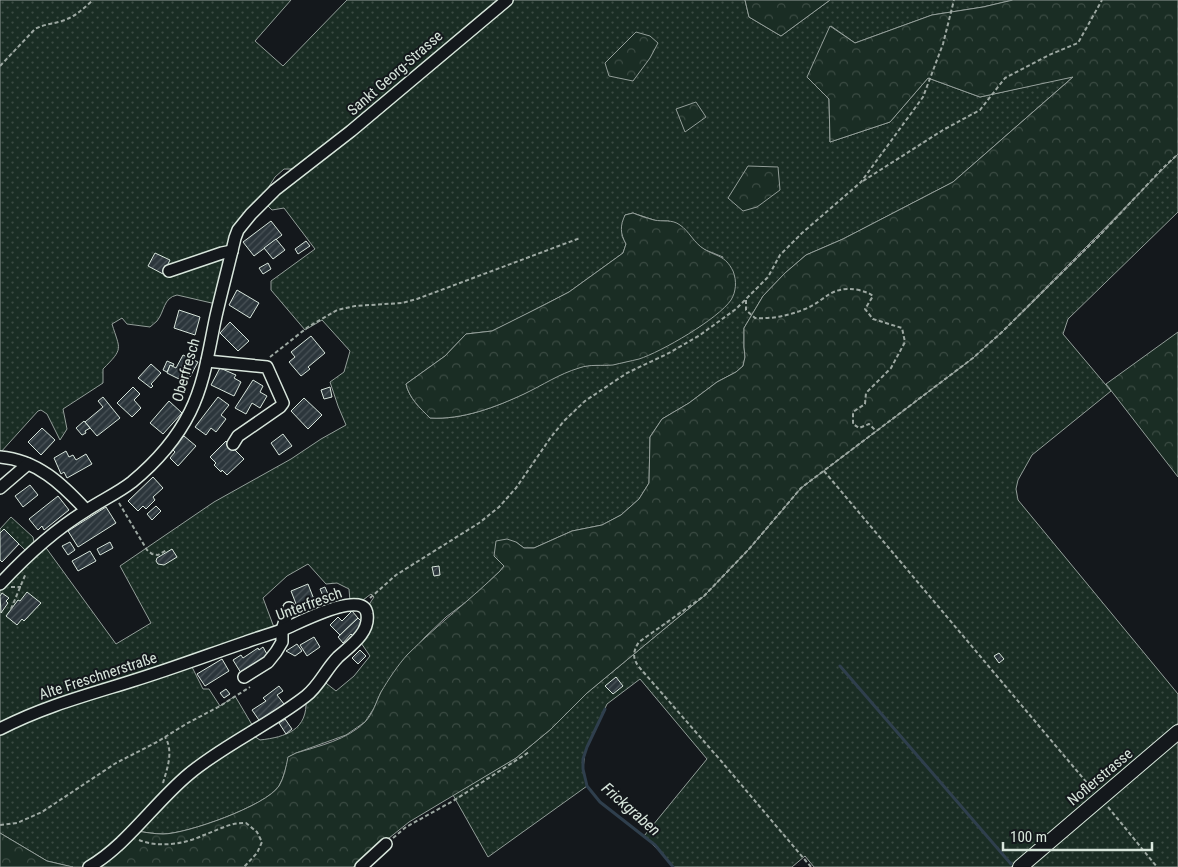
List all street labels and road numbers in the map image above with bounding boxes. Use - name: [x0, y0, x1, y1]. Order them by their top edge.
- street label: Sankt Georg-Strasse: [344, 27, 446, 119]
- street label: Oberfresch: [168, 336, 204, 404]
- street label: Unterfresch: [273, 584, 345, 624]
- street label: Alte Freschnerstraße: [37, 648, 159, 704]
- street label: Noflerstrasse: [1064, 745, 1136, 809]

